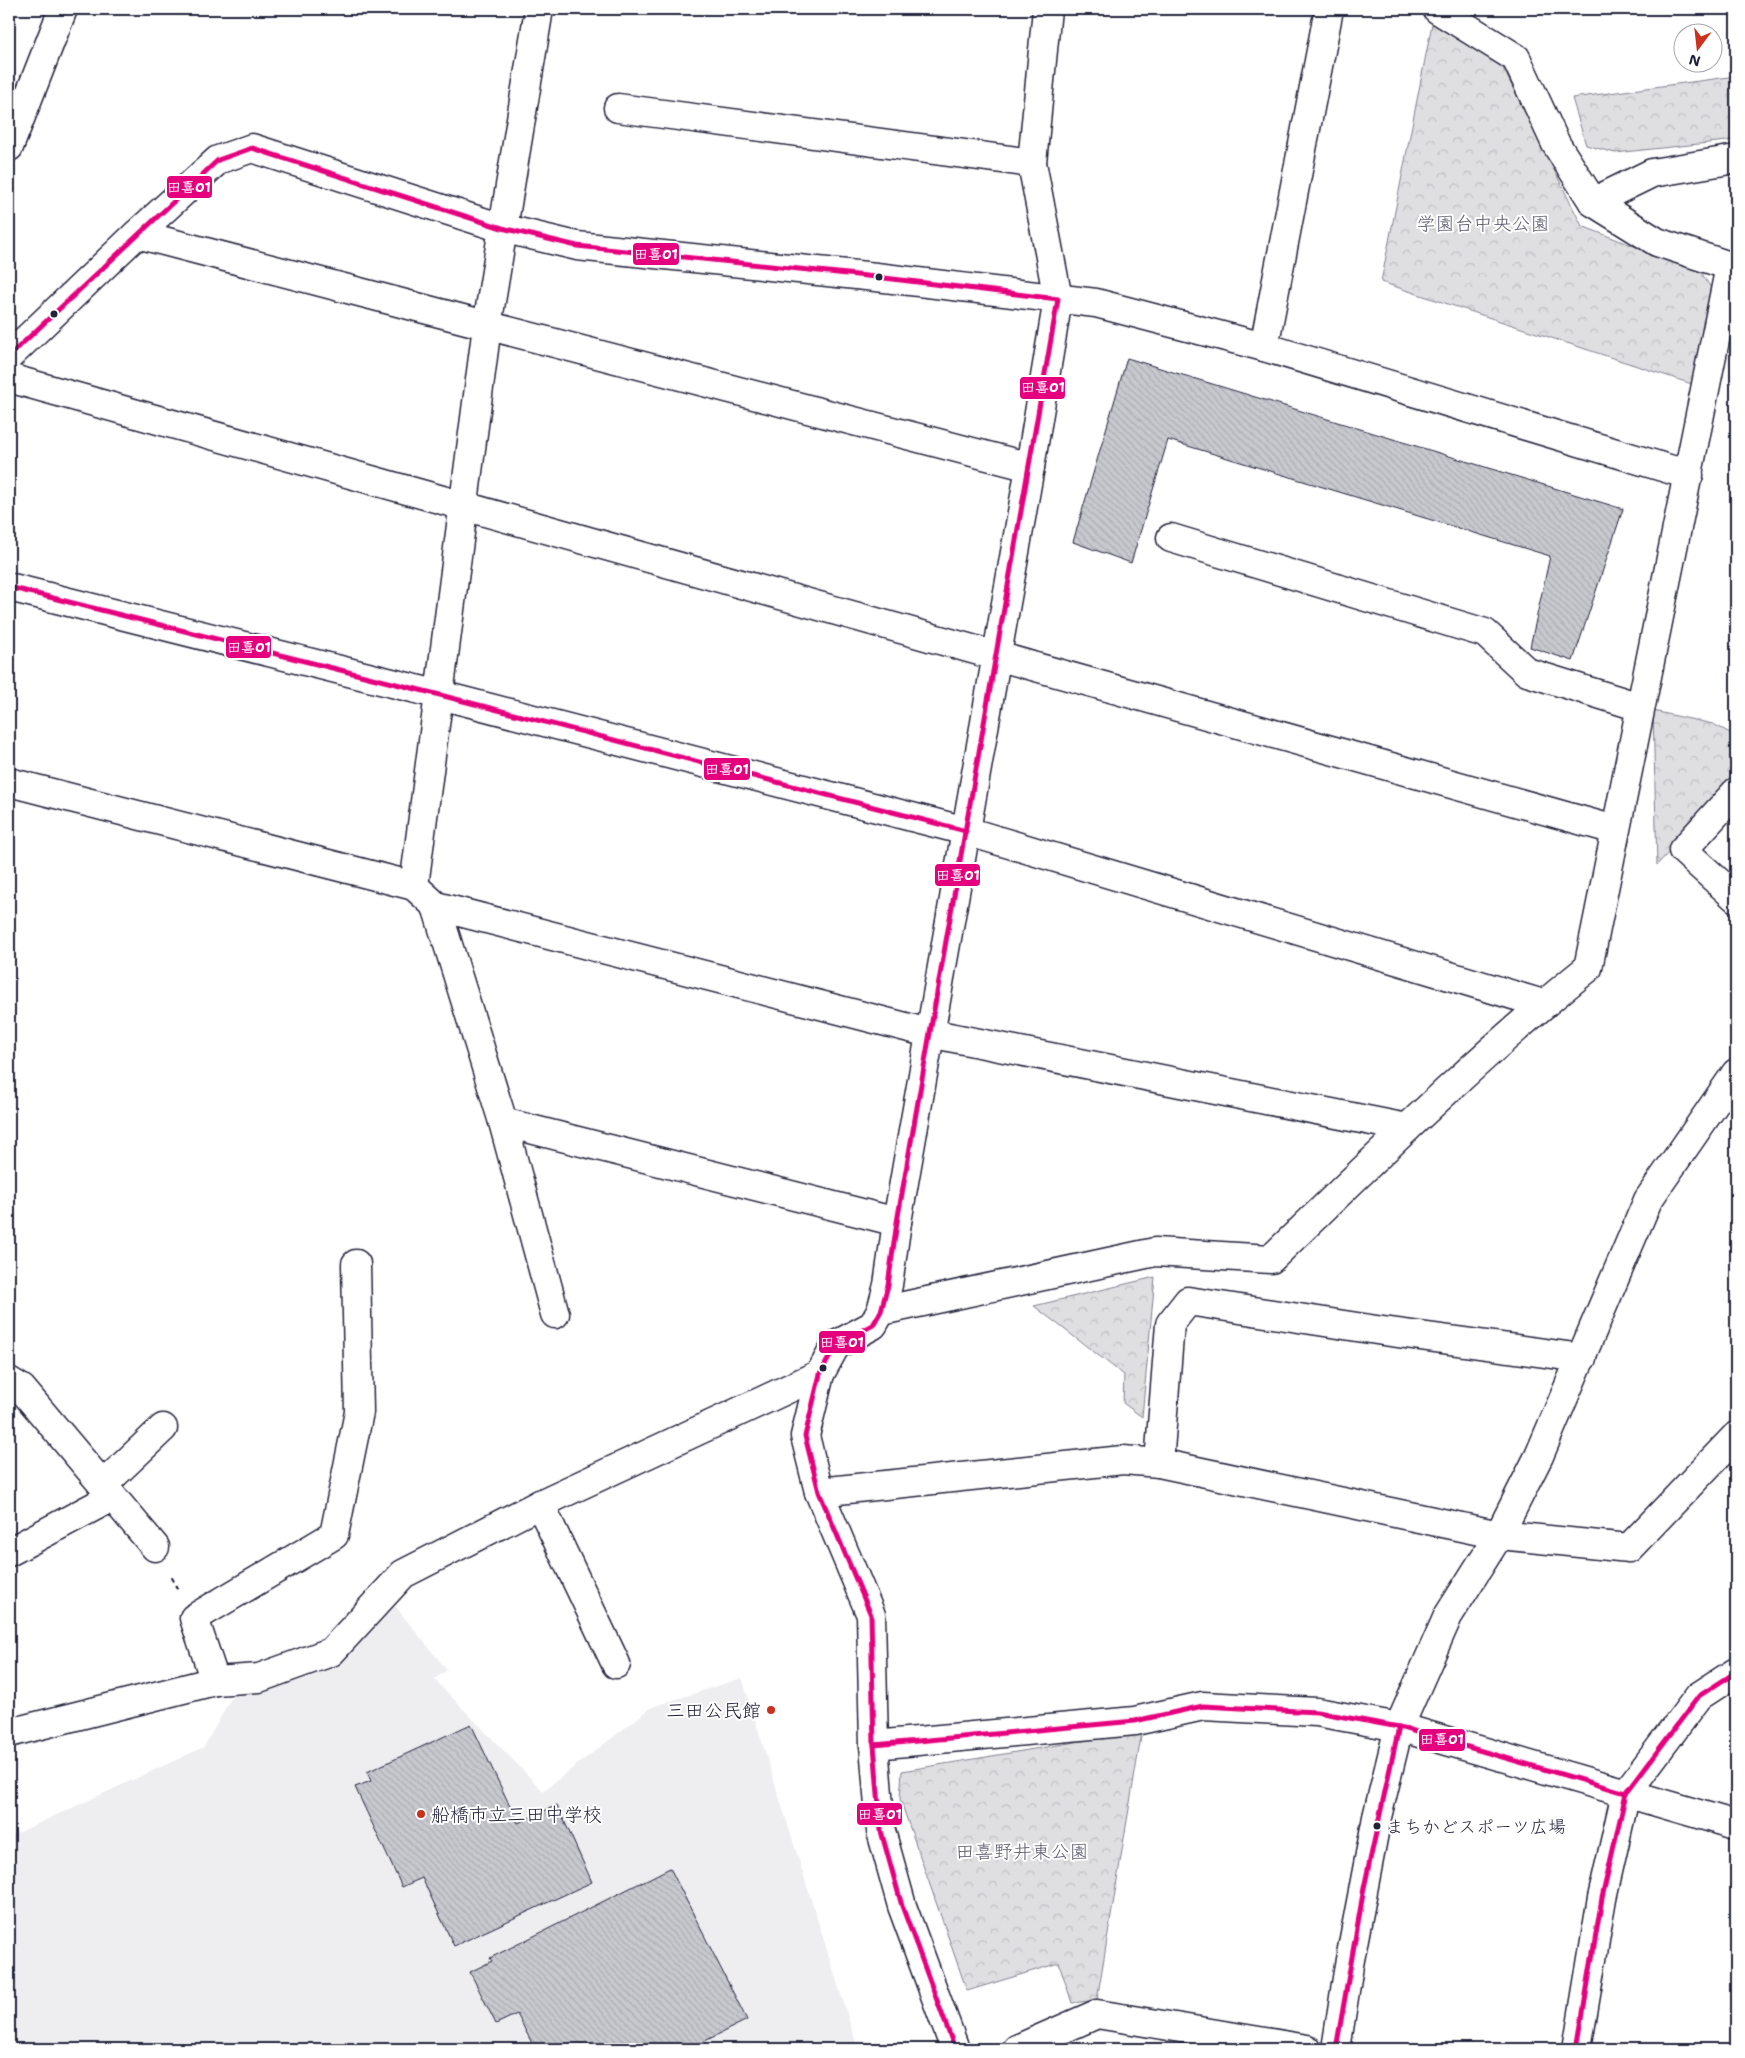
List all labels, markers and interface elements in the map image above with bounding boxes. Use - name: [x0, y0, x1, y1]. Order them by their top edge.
- north arrow: [1672, 22, 1722, 72]
- text: N: [1687, 50, 1702, 71]
- line badge: 田喜01: [166, 175, 213, 199]
- text: 田喜01: [167, 178, 211, 196]
- park label: 学園台中央公園: [1416, 211, 1550, 236]
- line badge: 田喜01: [632, 242, 680, 266]
- text: 田喜01: [634, 245, 678, 263]
- unlabelled marker: [874, 272, 884, 282]
- unlabelled marker: [49, 309, 59, 319]
- line badge: 田喜01: [1019, 376, 1066, 400]
- text: 田喜01: [1021, 378, 1065, 396]
- line badge: 田喜01: [225, 635, 272, 659]
- text: 田喜01: [227, 638, 271, 656]
- line badge: 田喜01: [703, 757, 751, 781]
- text: 田喜01: [705, 760, 749, 778]
- line badge: 田喜01: [934, 863, 981, 887]
- text: 田喜01: [936, 866, 980, 884]
- line badge: 田喜01: [818, 1330, 866, 1354]
- text: 田喜01: [820, 1333, 864, 1351]
- unlabelled marker: [818, 1363, 828, 1373]
- place label: 三田公民館: [666, 1698, 761, 1723]
- marker: 三田公民館: [765, 1704, 777, 1716]
- line badge: 田喜01: [1418, 1728, 1466, 1752]
- text: 田喜01: [1420, 1730, 1464, 1748]
- place label: 船橋市立三田中学校: [431, 1802, 602, 1827]
- line badge: 田喜01: [856, 1802, 903, 1826]
- text: 田喜01: [858, 1805, 902, 1823]
- marker: 船橋市立三田中学校: [415, 1808, 427, 1820]
- place label: まちかどスポーツ広場: [1386, 1815, 1566, 1839]
- marker: まちかどスポーツ広場: [1372, 1821, 1382, 1831]
- park label: 田喜野井東公園: [955, 1839, 1089, 1864]

